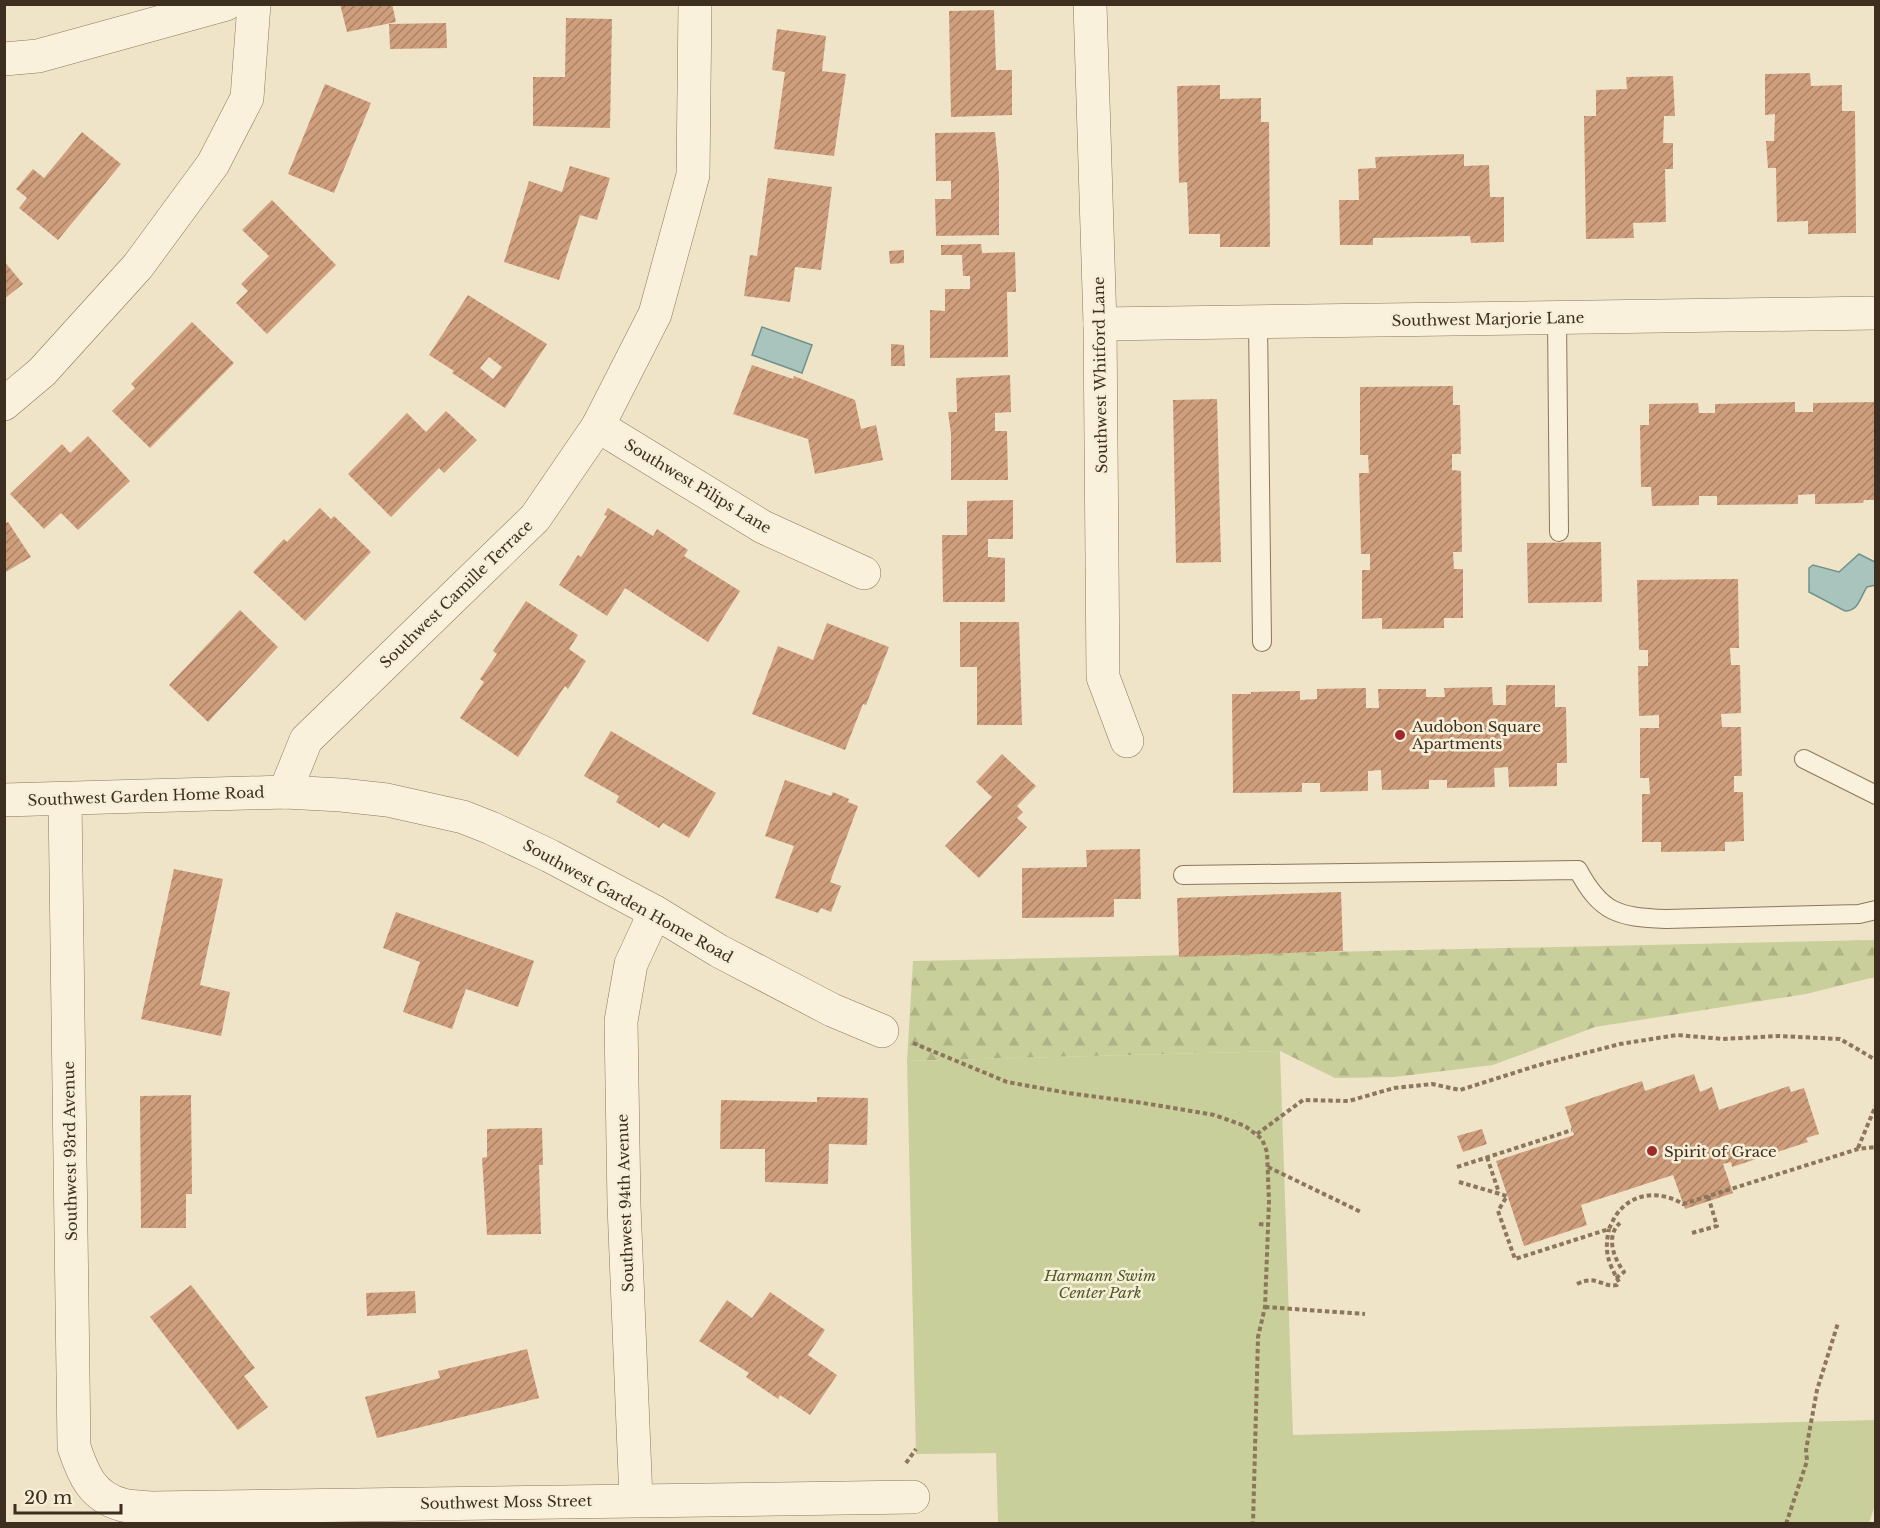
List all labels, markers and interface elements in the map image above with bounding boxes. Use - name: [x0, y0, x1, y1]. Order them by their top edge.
- street label: Southwest Whitford Lane: [1089, 276, 1111, 474]
- street label: Southwest Marjorie Lane: [1392, 308, 1584, 330]
- street label: Southwest Pilips Lane: [621, 435, 775, 537]
- street label: Southwest Camille Terrace: [376, 516, 536, 672]
- place label: Audobon Square Apartments: [1411, 717, 1541, 753]
- marker: Audobon Square Apartments: [1393, 728, 1407, 742]
- street label: Southwest Garden Home Road: [27, 782, 265, 810]
- street label: Southwest Garden Home Road: [520, 835, 736, 967]
- street label: Southwest 93rd Avenue: [59, 1061, 81, 1241]
- street label: Southwest 94th Avenue: [612, 1114, 638, 1292]
- place label: Spirit of Grace: [1664, 1142, 1777, 1161]
- marker: Spirit of Grace: [1645, 1144, 1659, 1158]
- park label: Harmann Swim Center Park: [1043, 1266, 1156, 1302]
- scale bar: [15, 1477, 122, 1515]
- text: 20 m: [24, 1487, 72, 1509]
- street label: Southwest Moss Street: [420, 1491, 592, 1513]

